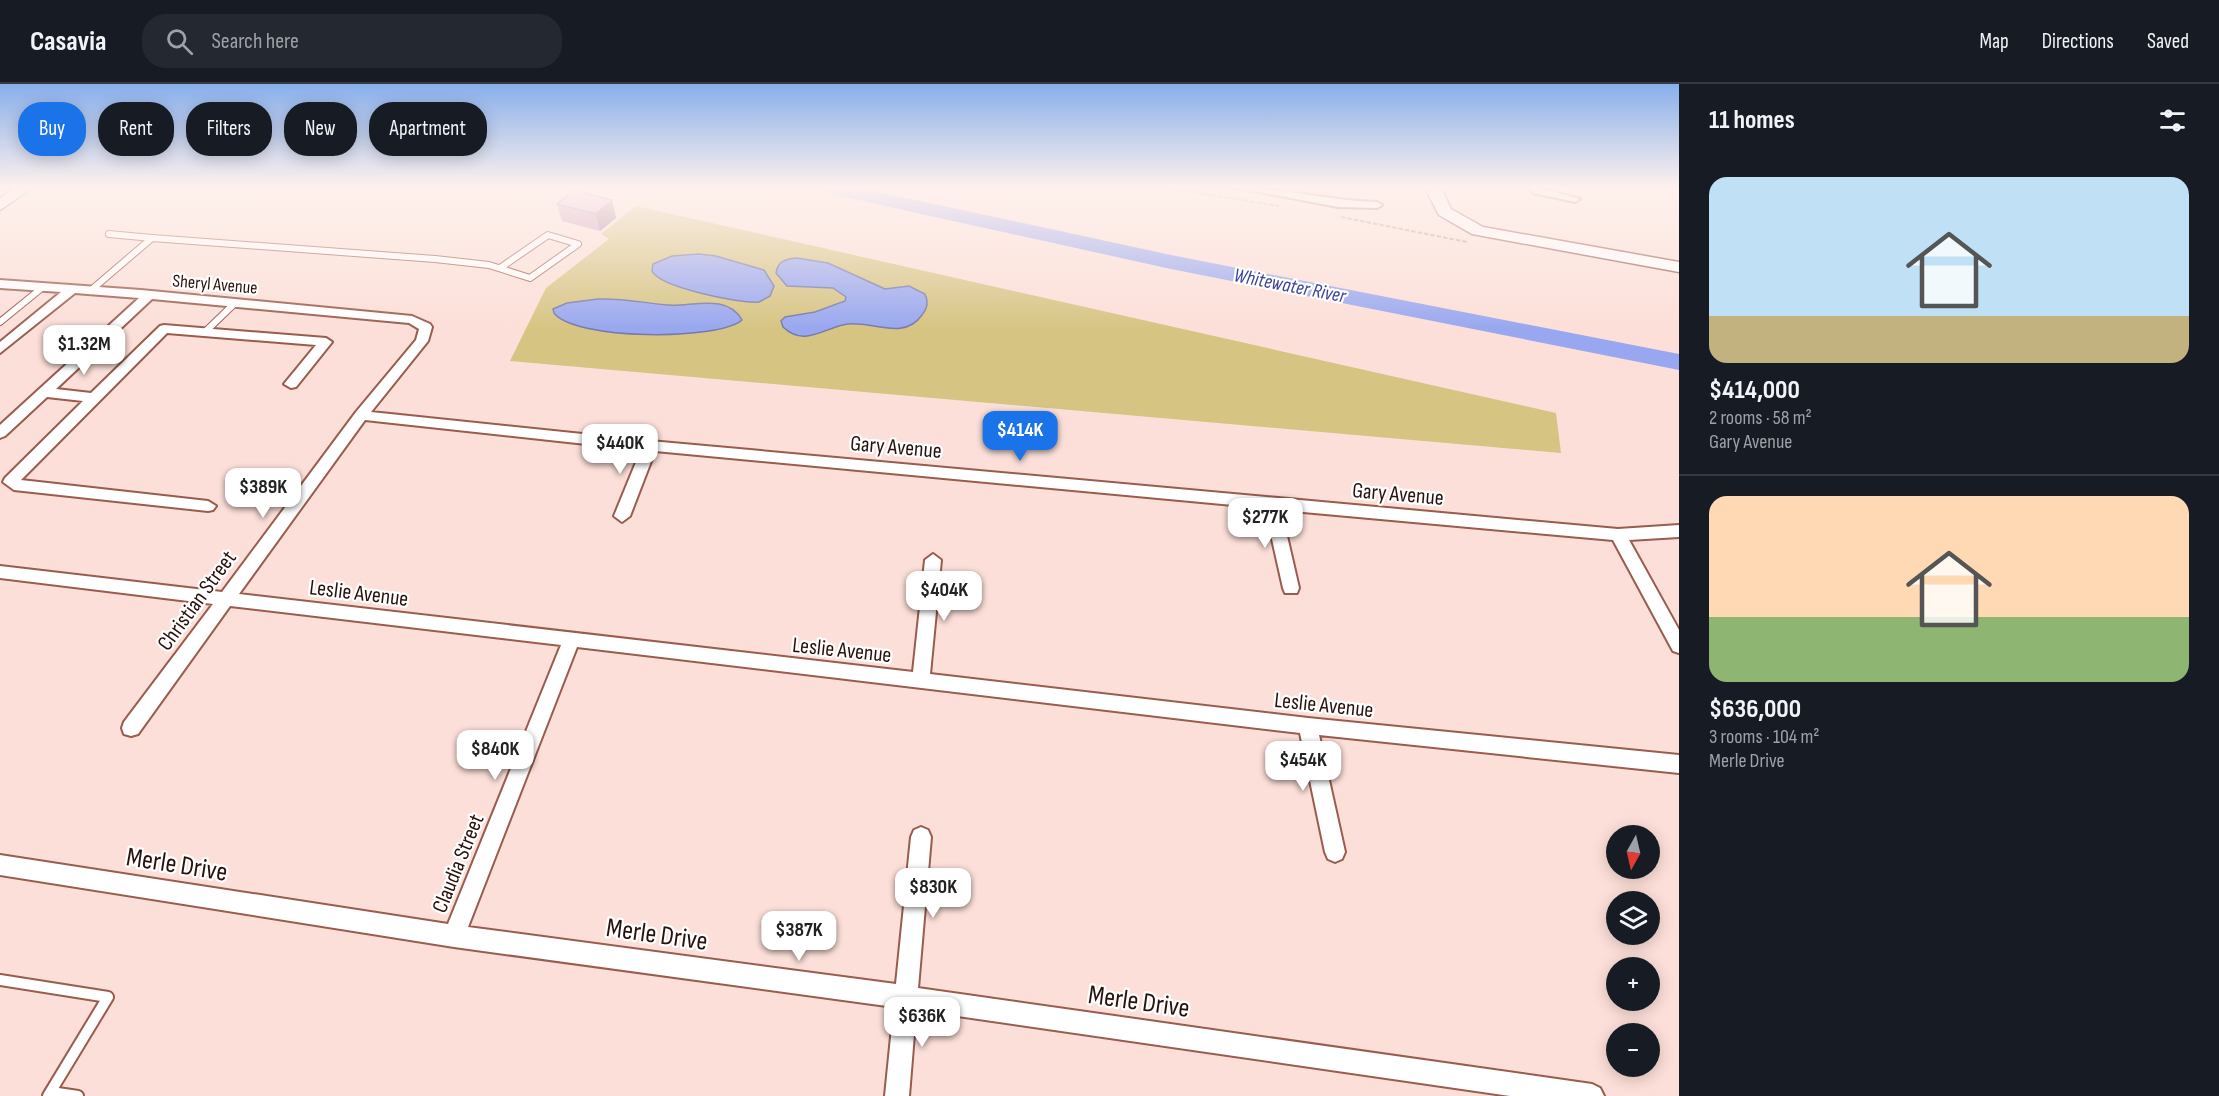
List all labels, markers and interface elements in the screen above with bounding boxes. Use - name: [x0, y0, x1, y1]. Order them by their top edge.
- search box: [142, 14, 562, 68]
- text: Casavia: [30, 25, 106, 58]
- icon: search: [163, 25, 196, 58]
- text: Search here: [211, 28, 299, 55]
- text: Map: [1979, 29, 2009, 54]
- text: Directions: [2042, 29, 2114, 54]
- text: Saved: [2147, 29, 2189, 54]
- chip: Buy: [18, 102, 86, 156]
- chip: Rent: [98, 102, 174, 156]
- chip: Filters: [186, 102, 272, 156]
- chip: New: [284, 102, 357, 156]
- chip: Apartment: [369, 102, 487, 156]
- icon: filters: [2156, 104, 2189, 137]
- text: 11 homes: [1709, 105, 1795, 136]
- icon: home: [1895, 216, 2003, 324]
- water label: Whitewater River: [1232, 263, 1349, 309]
- street label: Sheryl Avenue: [172, 270, 258, 299]
- pin: $1.32M: [35, 325, 133, 376]
- text: $1.32M: [57, 332, 111, 356]
- text: $414,000: [1709, 375, 1800, 406]
- text: 2 rooms · 58 m²: [1709, 406, 1812, 430]
- pin: $414K: [978, 411, 1062, 462]
- text: $414K: [997, 418, 1043, 442]
- pin: $440K: [578, 424, 662, 475]
- street label: Gary Avenue: [849, 430, 943, 465]
- text: Gary Avenue: [1709, 430, 1792, 454]
- text: $440K: [596, 431, 644, 455]
- pin: $389K: [221, 468, 305, 519]
- text: $389K: [239, 475, 287, 499]
- street label: Gary Avenue: [1351, 477, 1445, 512]
- pin: $277K: [1223, 498, 1307, 549]
- text: $277K: [1242, 505, 1288, 529]
- icon: home: [1895, 535, 2003, 643]
- street label: Christian Street: [152, 545, 243, 656]
- pin: $404K: [902, 571, 986, 622]
- street label: Leslie Avenue: [308, 574, 410, 613]
- text: $404K: [920, 578, 968, 602]
- street label: Leslie Avenue: [791, 632, 893, 669]
- street label: Leslie Avenue: [1273, 687, 1375, 724]
- text: $636,000: [1709, 694, 1801, 725]
- text: 3 rooms · 104 m²: [1709, 725, 1819, 749]
- pin: $840K: [453, 730, 537, 781]
- text: $840K: [471, 737, 519, 761]
- pin: $454K: [1261, 741, 1345, 792]
- text: $454K: [1279, 748, 1327, 772]
- text: Merle Drive: [1709, 749, 1785, 773]
- street label: Claudia Street: [426, 810, 491, 917]
- north arrow: [1606, 825, 1660, 879]
- map controls: [1606, 825, 1660, 1077]
- street label: Merle Drive: [124, 841, 230, 889]
- pin: $830K: [891, 868, 975, 919]
- text: $830K: [909, 875, 957, 899]
- button: layers: [1606, 891, 1660, 945]
- pin: $387K: [757, 911, 841, 962]
- street label: Merle Drive: [604, 912, 710, 958]
- text: $387K: [775, 918, 823, 942]
- button: +: [1606, 957, 1660, 1011]
- street label: Merle Drive: [1086, 979, 1192, 1025]
- pin: $636K: [880, 997, 964, 1048]
- text: $636K: [898, 1004, 946, 1028]
- button: −: [1606, 1023, 1660, 1077]

